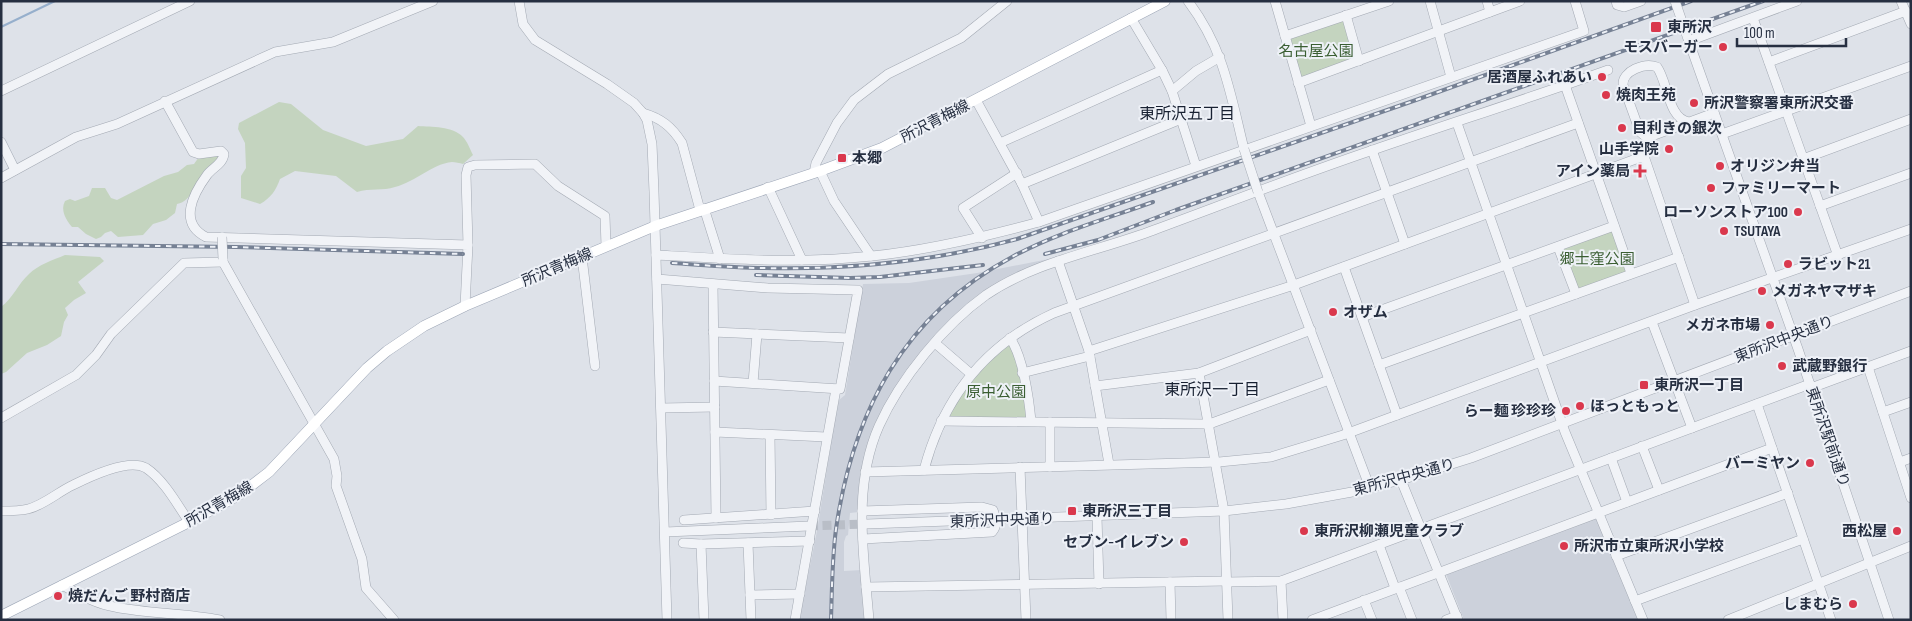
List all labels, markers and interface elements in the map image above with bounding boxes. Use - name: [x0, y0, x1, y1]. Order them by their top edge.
- scale bar: [1737, 15, 1846, 47]
- place label: 東所沢: [1667, 18, 1712, 37]
- marker: 東所沢: [1649, 20, 1663, 34]
- text: 100 m: [1744, 24, 1775, 43]
- place label: モスバーガー: [1623, 38, 1713, 57]
- marker: モスバーガー: [1717, 41, 1729, 53]
- park label: 名古屋公園: [1278, 42, 1354, 61]
- place label: 居酒屋ふれあい: [1487, 68, 1592, 87]
- marker: 居酒屋ふれあい: [1596, 71, 1608, 83]
- place label: 焼肉王苑: [1616, 86, 1676, 105]
- marker: 焼肉王苑: [1600, 89, 1612, 101]
- place label: 所沢警察署東所沢交番: [1704, 94, 1854, 113]
- street label: 所沢青梅線: [897, 96, 973, 147]
- marker: 所沢警察署東所沢交番: [1688, 97, 1700, 109]
- district label: 東所沢五丁目: [1139, 105, 1235, 124]
- place label: 目利きの銀次: [1632, 119, 1722, 138]
- marker: 目利きの銀次: [1616, 122, 1628, 134]
- place label: 山手学院: [1599, 140, 1659, 159]
- marker: 山手学院: [1663, 143, 1675, 155]
- place label: 本郷: [852, 149, 882, 168]
- marker: 本郷: [836, 152, 848, 164]
- place label: オリジン弁当: [1730, 157, 1820, 176]
- marker: オリジン弁当: [1714, 160, 1726, 172]
- place label: アイン薬局: [1556, 162, 1630, 181]
- marker: アイン薬局: [1634, 165, 1646, 177]
- place label: ファミリーマート: [1721, 179, 1841, 198]
- marker: ファミリーマート: [1705, 182, 1717, 194]
- place label: ローソンストア100: [1663, 203, 1788, 222]
- marker: ローソンストア100: [1792, 206, 1804, 218]
- place label: TSUTAYA: [1734, 222, 1781, 241]
- marker: TSUTAYA: [1718, 225, 1730, 237]
- street label: 所沢青梅線: [519, 244, 595, 291]
- park label: 郷士窪公園: [1559, 250, 1635, 269]
- place label: ラビット21: [1798, 255, 1871, 274]
- marker: ラビット21: [1782, 258, 1794, 270]
- place label: メガネヤマザキ: [1772, 282, 1877, 301]
- marker: メガネヤマザキ: [1756, 285, 1768, 297]
- place label: オザム: [1343, 303, 1388, 322]
- marker: オザム: [1327, 306, 1339, 318]
- street label: 東所沢中央通り: [1732, 312, 1837, 367]
- place label: メガネ市場: [1685, 316, 1760, 335]
- marker: メガネ市場: [1764, 319, 1776, 331]
- place label: 武蔵野銀行: [1792, 357, 1867, 376]
- marker: 武蔵野銀行: [1776, 360, 1788, 372]
- place label: 東所沢一丁目: [1654, 376, 1744, 395]
- marker: 東所沢一丁目: [1638, 379, 1650, 391]
- district label: 東所沢一丁目: [1164, 381, 1260, 400]
- park label: 原中公園: [966, 383, 1026, 402]
- street label: 東所沢駅前通り: [1801, 384, 1854, 490]
- place label: ほっともっと: [1590, 397, 1680, 416]
- marker: ほっともっと: [1574, 400, 1586, 412]
- place label: らー麺 珍珍珍: [1464, 402, 1556, 421]
- marker: らー麺 珍珍珍: [1560, 405, 1572, 417]
- place label: バーミヤン: [1725, 454, 1800, 473]
- street label: 東所沢中央通り: [1351, 455, 1457, 500]
- marker: バーミヤン: [1804, 457, 1816, 469]
- street label: 所沢青梅線: [182, 477, 256, 531]
- place label: 東所沢三丁目: [1082, 502, 1172, 521]
- marker: 東所沢三丁目: [1066, 505, 1078, 517]
- street label: 東所沢中央通り: [949, 509, 1055, 532]
- place label: 東所沢柳瀬児童クラブ: [1314, 522, 1464, 541]
- place label: 西松屋: [1842, 522, 1887, 541]
- marker: 東所沢柳瀬児童クラブ: [1298, 525, 1310, 537]
- marker: 西松屋: [1891, 525, 1903, 537]
- place label: セブン-イレブン: [1063, 533, 1174, 552]
- marker: セブン-イレブン: [1178, 536, 1190, 548]
- place label: 所沢市立東所沢小学校: [1574, 537, 1724, 556]
- marker: 所沢市立東所沢小学校: [1558, 540, 1570, 552]
- place label: 焼だんご 野村商店: [68, 587, 190, 606]
- marker: 焼だんご 野村商店: [52, 590, 64, 602]
- place label: しまむら: [1783, 595, 1843, 614]
- marker: しまむら: [1847, 598, 1859, 610]

